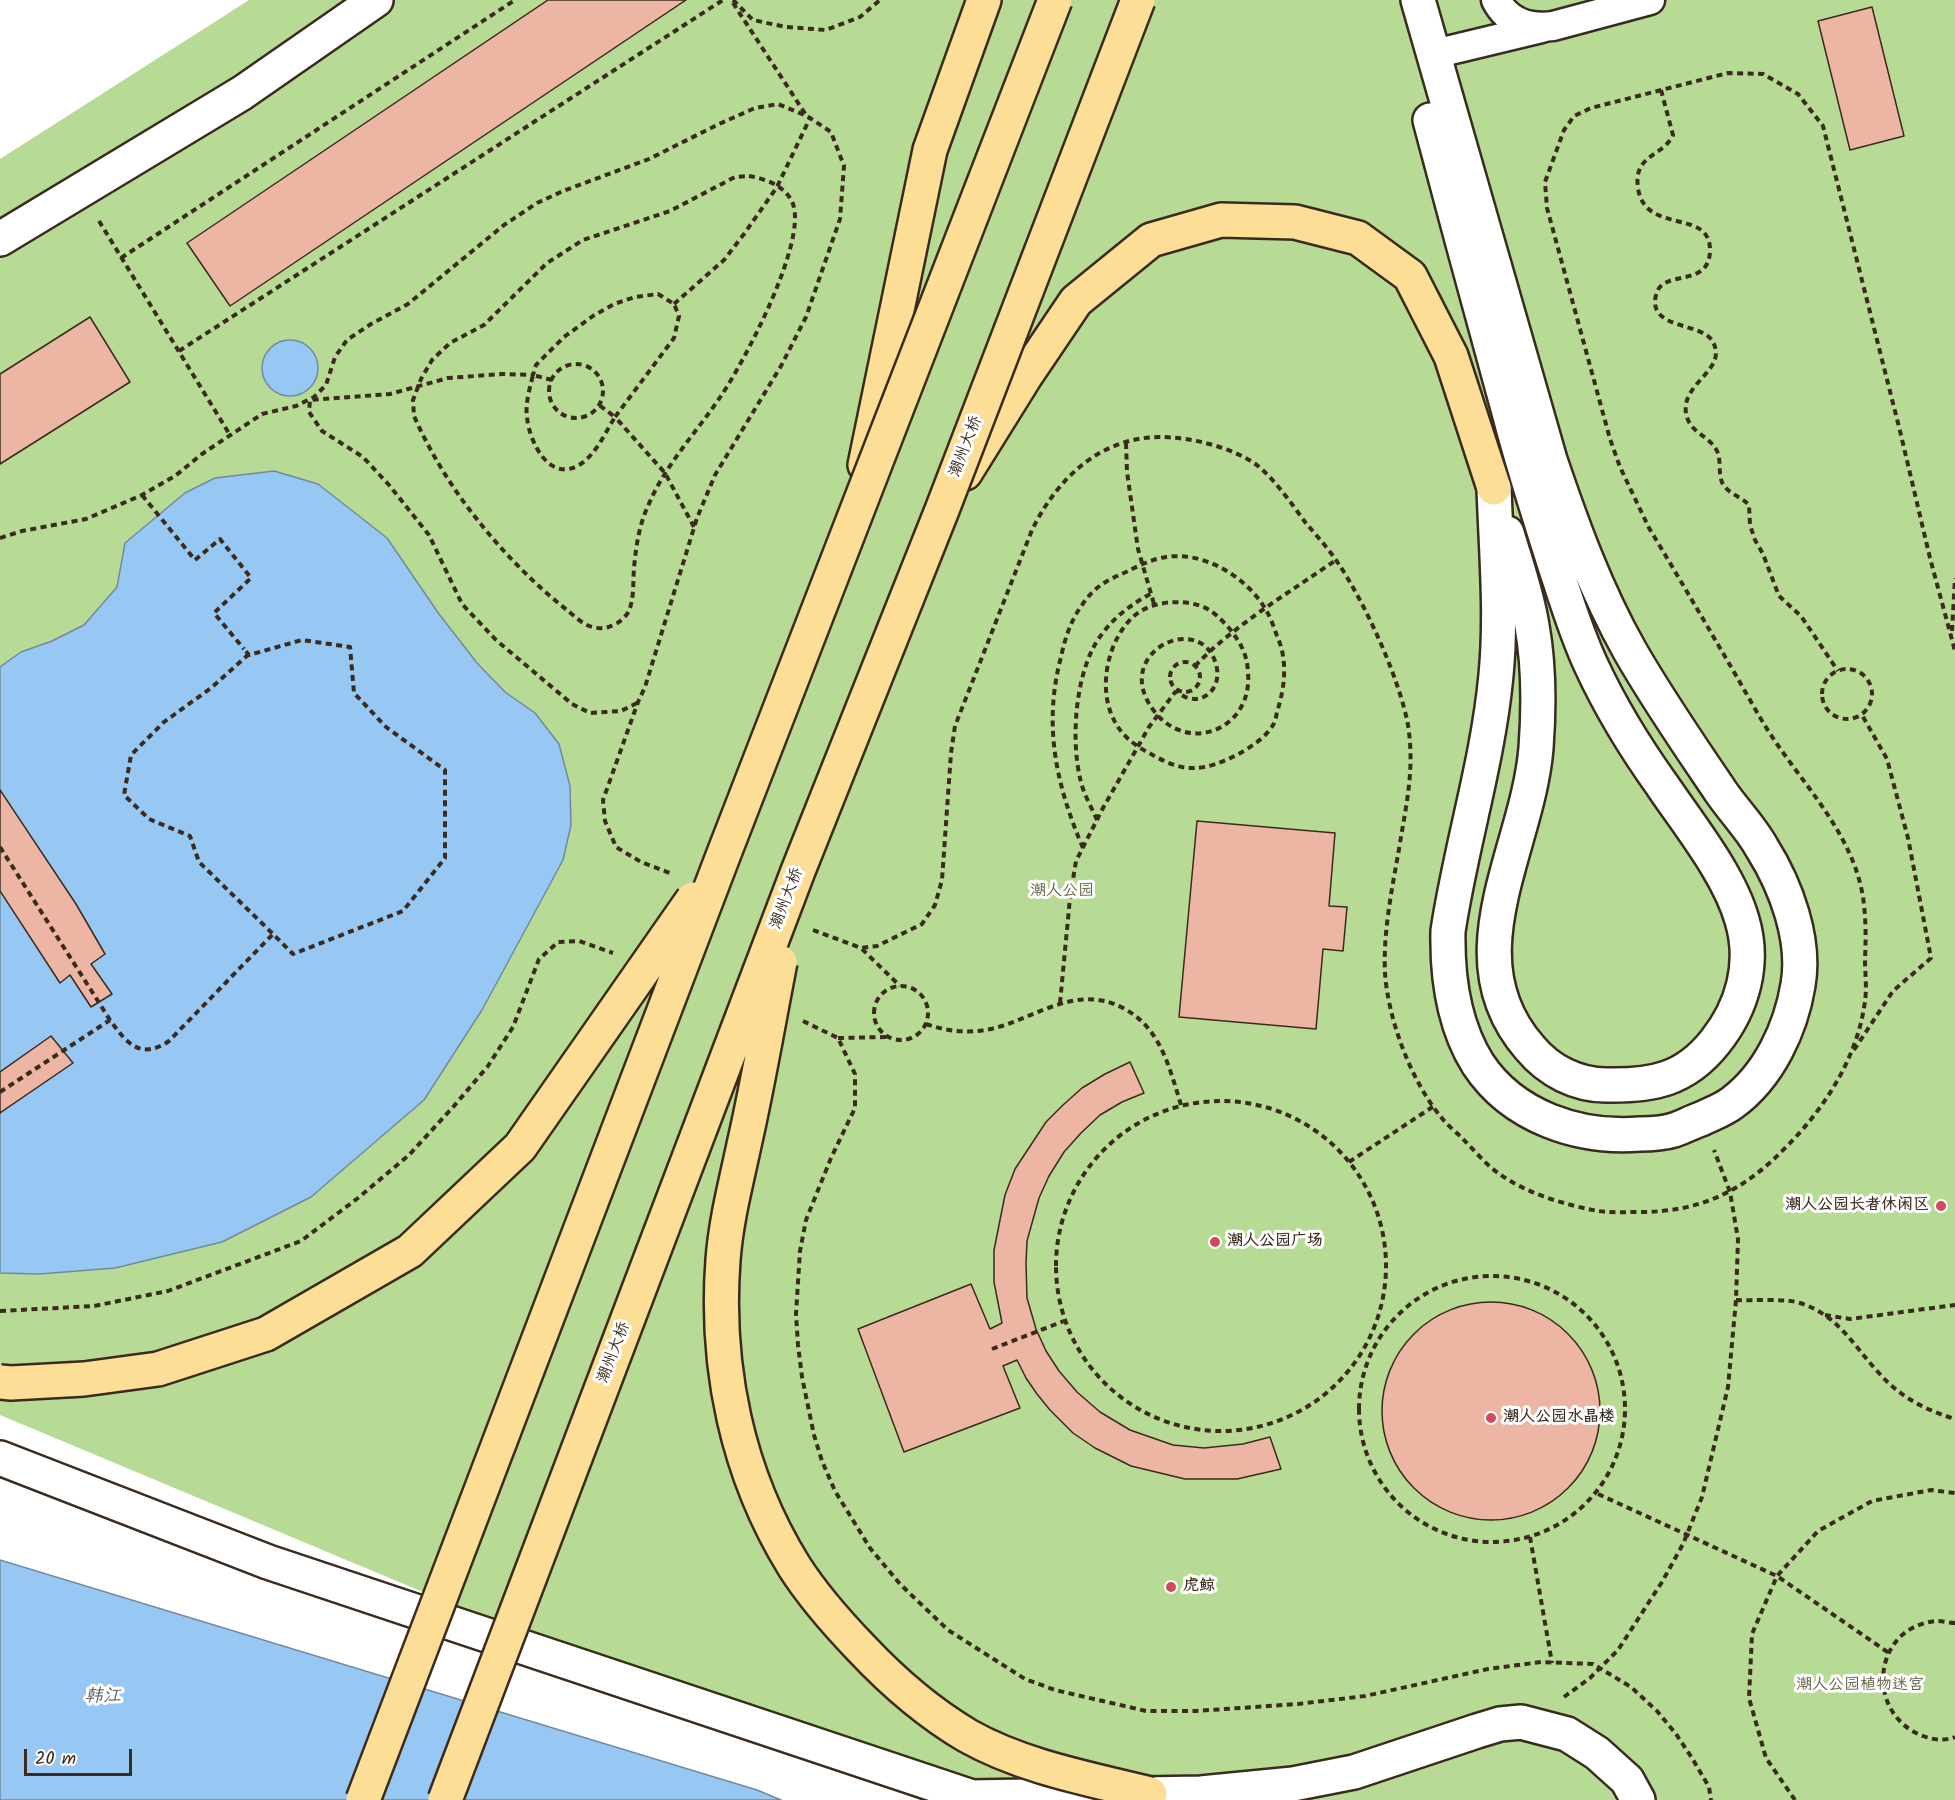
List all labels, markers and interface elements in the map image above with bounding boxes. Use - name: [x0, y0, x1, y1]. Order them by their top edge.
- street label: 潮州大桥: [947, 414, 987, 480]
- street label: 潮州大桥: [768, 866, 808, 932]
- park label: 潮人公园: [1030, 882, 1094, 902]
- place label: 潮人公园长者休闲区: [1785, 1196, 1929, 1216]
- marker: 潮人公园长者休闲区: [1934, 1199, 1948, 1213]
- place label: 潮人公园广场: [1227, 1232, 1323, 1252]
- marker: 潮人公园广场: [1208, 1235, 1222, 1249]
- street label: 潮州大桥: [595, 1320, 635, 1386]
- place label: 潮人公园水晶楼: [1503, 1408, 1615, 1428]
- marker: 潮人公园水晶楼: [1484, 1411, 1498, 1425]
- place label: 虎鲸: [1183, 1577, 1215, 1597]
- marker: 虎鲸: [1164, 1580, 1178, 1594]
- park label: 潮人公园植物迷宫: [1796, 1676, 1924, 1696]
- water label: 韩江: [85, 1687, 121, 1709]
- scale bar: [27, 1737, 135, 1775]
- text: 20 m: [35, 1745, 76, 1774]

